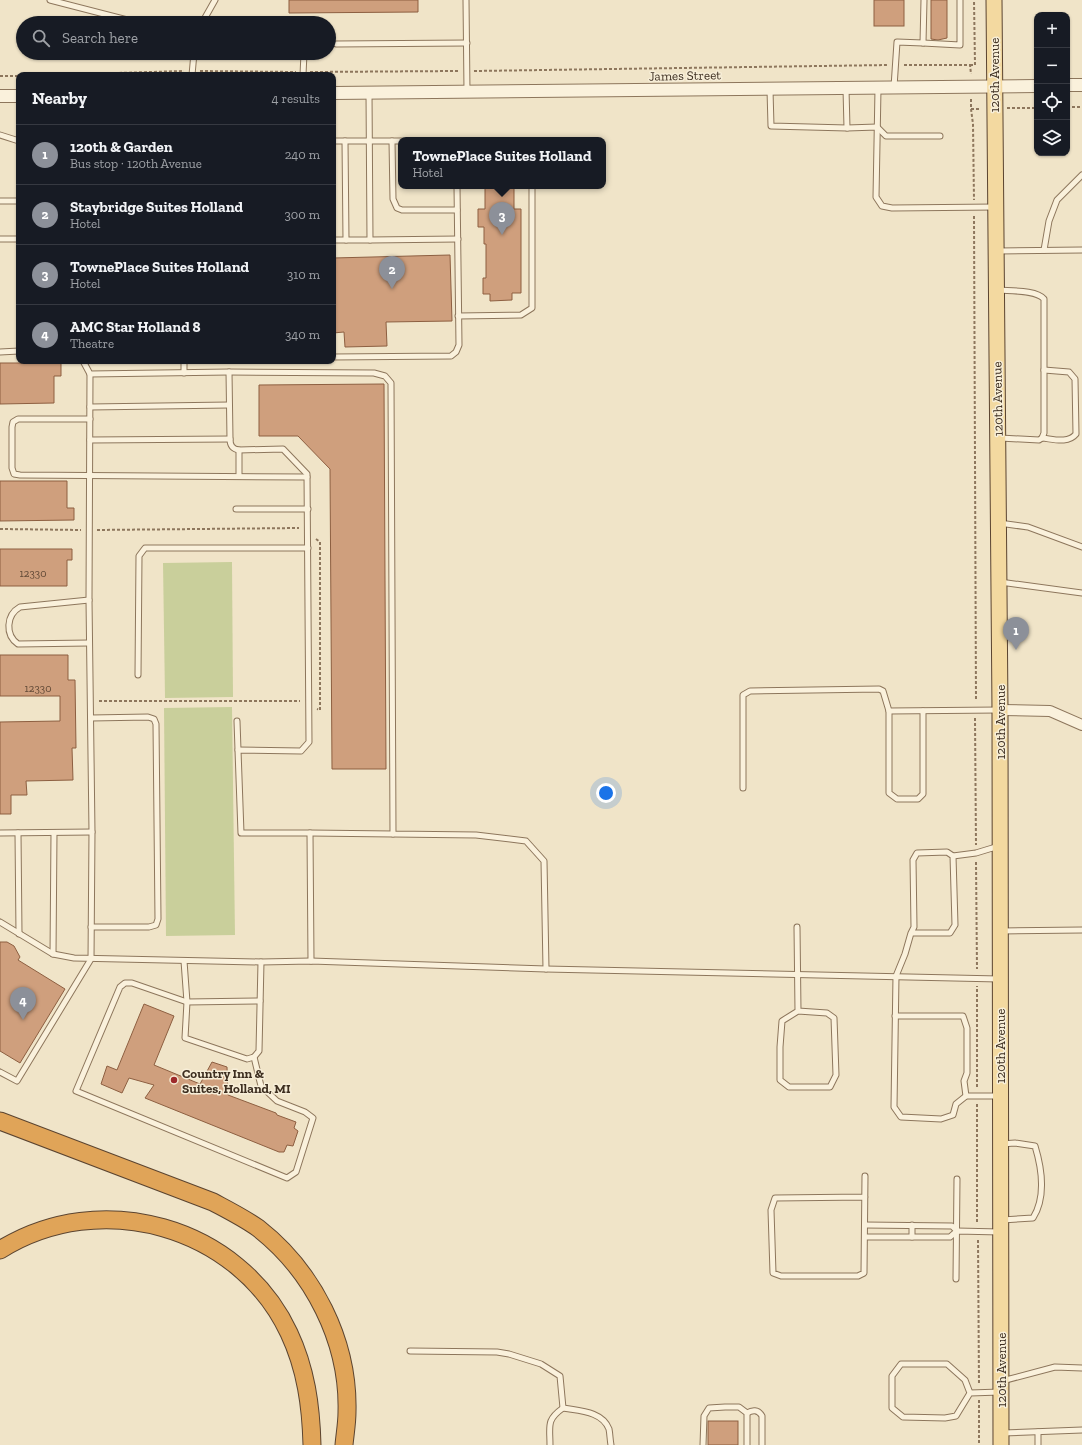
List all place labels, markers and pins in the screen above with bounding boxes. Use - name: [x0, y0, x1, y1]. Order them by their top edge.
- pin: 3: [489, 202, 515, 235]
- pin: 2: [379, 256, 405, 289]
- pin: 1: [1003, 617, 1029, 650]
- pin: 4: [10, 987, 36, 1020]
- place label: Country Inn & Suites, Holland, MI: [182, 1066, 291, 1096]
- marker: Country Inn & Suites, Holland, MI: [169, 1075, 179, 1085]

